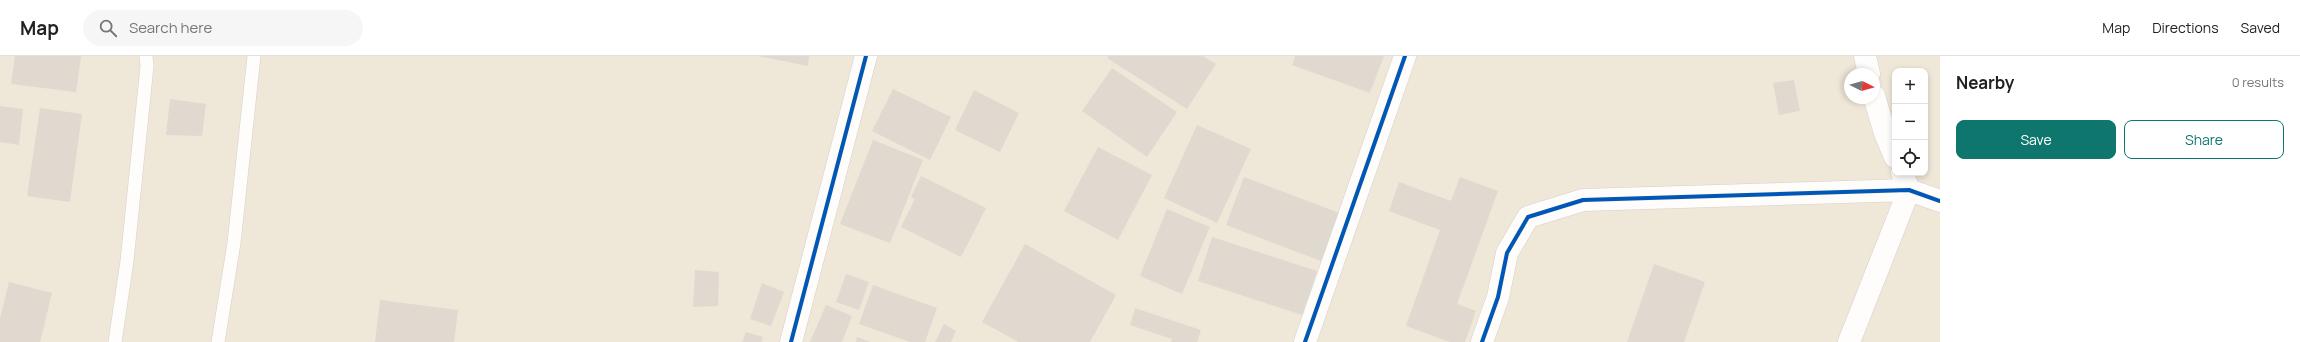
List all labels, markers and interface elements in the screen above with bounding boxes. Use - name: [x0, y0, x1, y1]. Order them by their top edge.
- search box: [83, 10, 363, 46]
- text: Map: [20, 15, 59, 41]
- icon: search: [97, 17, 119, 39]
- text: Search here: [129, 17, 212, 38]
- text: Map: [2102, 18, 2130, 37]
- text: Directions: [2152, 18, 2219, 37]
- text: Saved: [2241, 18, 2280, 37]
- north arrow: [1844, 68, 1880, 104]
- map controls: [1892, 68, 1928, 176]
- button: +: [1892, 68, 1928, 104]
- text: Nearby: [1956, 71, 2014, 94]
- text: 0 results: [2232, 73, 2284, 91]
- button: −: [1892, 104, 1928, 140]
- button: Save: [1956, 120, 2116, 159]
- button: Share: [2124, 120, 2284, 159]
- button: locate: [1892, 140, 1928, 176]

